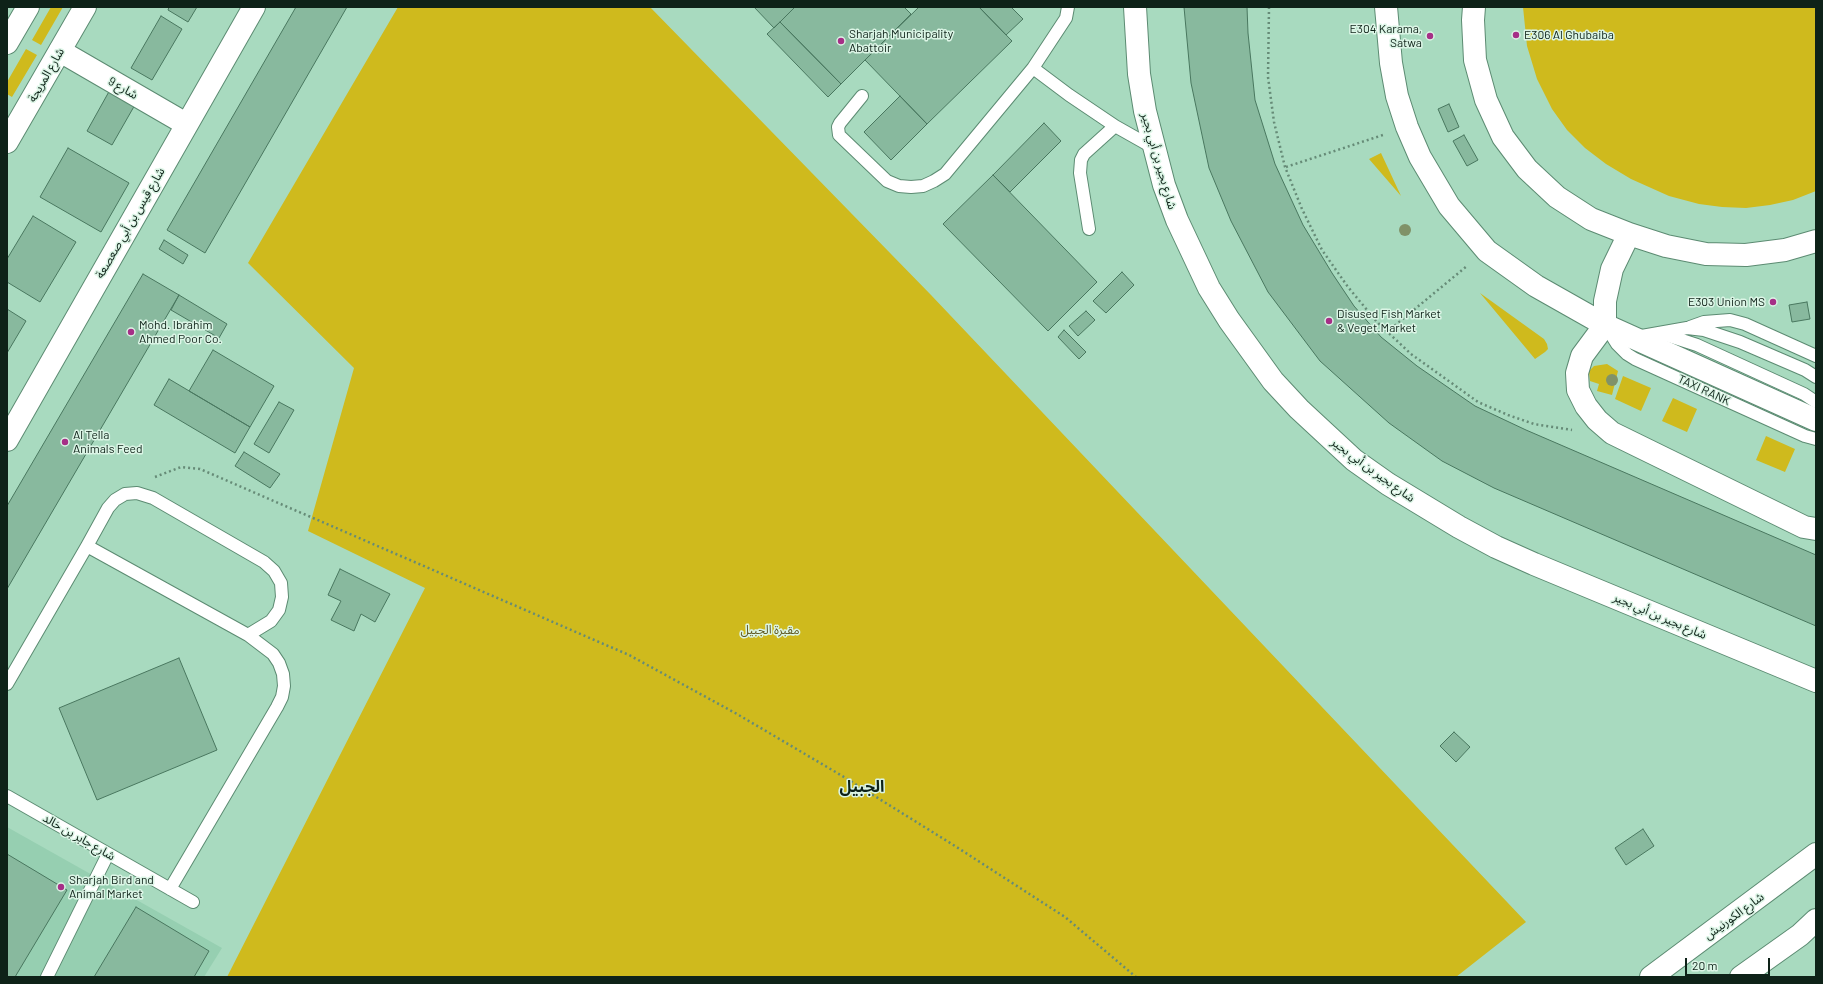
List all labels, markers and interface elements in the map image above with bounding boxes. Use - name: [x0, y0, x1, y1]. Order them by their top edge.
- place label: E304 Karama, Satwa: [1350, 22, 1422, 50]
- place label: Sharjah Municipality Abattoir: [849, 27, 953, 55]
- place label: E306 Al Ghubaiba: [1524, 28, 1614, 42]
- marker: E306 Al Ghubaiba: [1511, 30, 1521, 40]
- marker: E304 Karama, Satwa: [1425, 31, 1435, 41]
- marker: Sharjah Municipality Abattoir: [836, 36, 846, 46]
- street label: شارع المريجة: [25, 45, 67, 105]
- street label: شارع 9: [106, 74, 140, 102]
- street label: شارع بجير بن أبي بجير: [1138, 111, 1180, 211]
- street label: شارع قيس بن أبي صعصعة: [92, 165, 168, 281]
- place label: E303 Union MS: [1688, 295, 1765, 309]
- marker: E303 Union MS: [1768, 297, 1778, 307]
- place label: Disused Fish Market & Veget.Market: [1337, 307, 1441, 335]
- marker: Disused Fish Market & Veget.Market: [1324, 316, 1334, 326]
- place label: Mohd. Ibrahim Ahmed Poor Co.: [139, 318, 222, 346]
- marker: Mohd. Ibrahim Ahmed Poor Co.: [126, 327, 136, 337]
- street label: TAXI RANK: [1675, 372, 1733, 408]
- place label: Al Tella Animals Feed: [73, 428, 142, 456]
- street label: شارع بجير بن أبي بجير: [1328, 435, 1418, 505]
- marker: Al Tella Animals Feed: [60, 437, 70, 447]
- street label: شارع بجير بن أبي بجير: [1611, 590, 1709, 642]
- park label: مقبرة الجبيل: [741, 623, 799, 637]
- district label: الجبيل: [840, 777, 884, 797]
- street label: شارع جابر بن خالد: [40, 810, 118, 864]
- place label: Sharjah Bird and Animal Market: [69, 873, 154, 901]
- marker: Sharjah Bird and Animal Market: [56, 882, 66, 892]
- street label: شارع الكورنيش: [1701, 889, 1767, 943]
- scale bar: [1687, 950, 1772, 976]
- text: 20 m: [1692, 958, 1718, 972]

